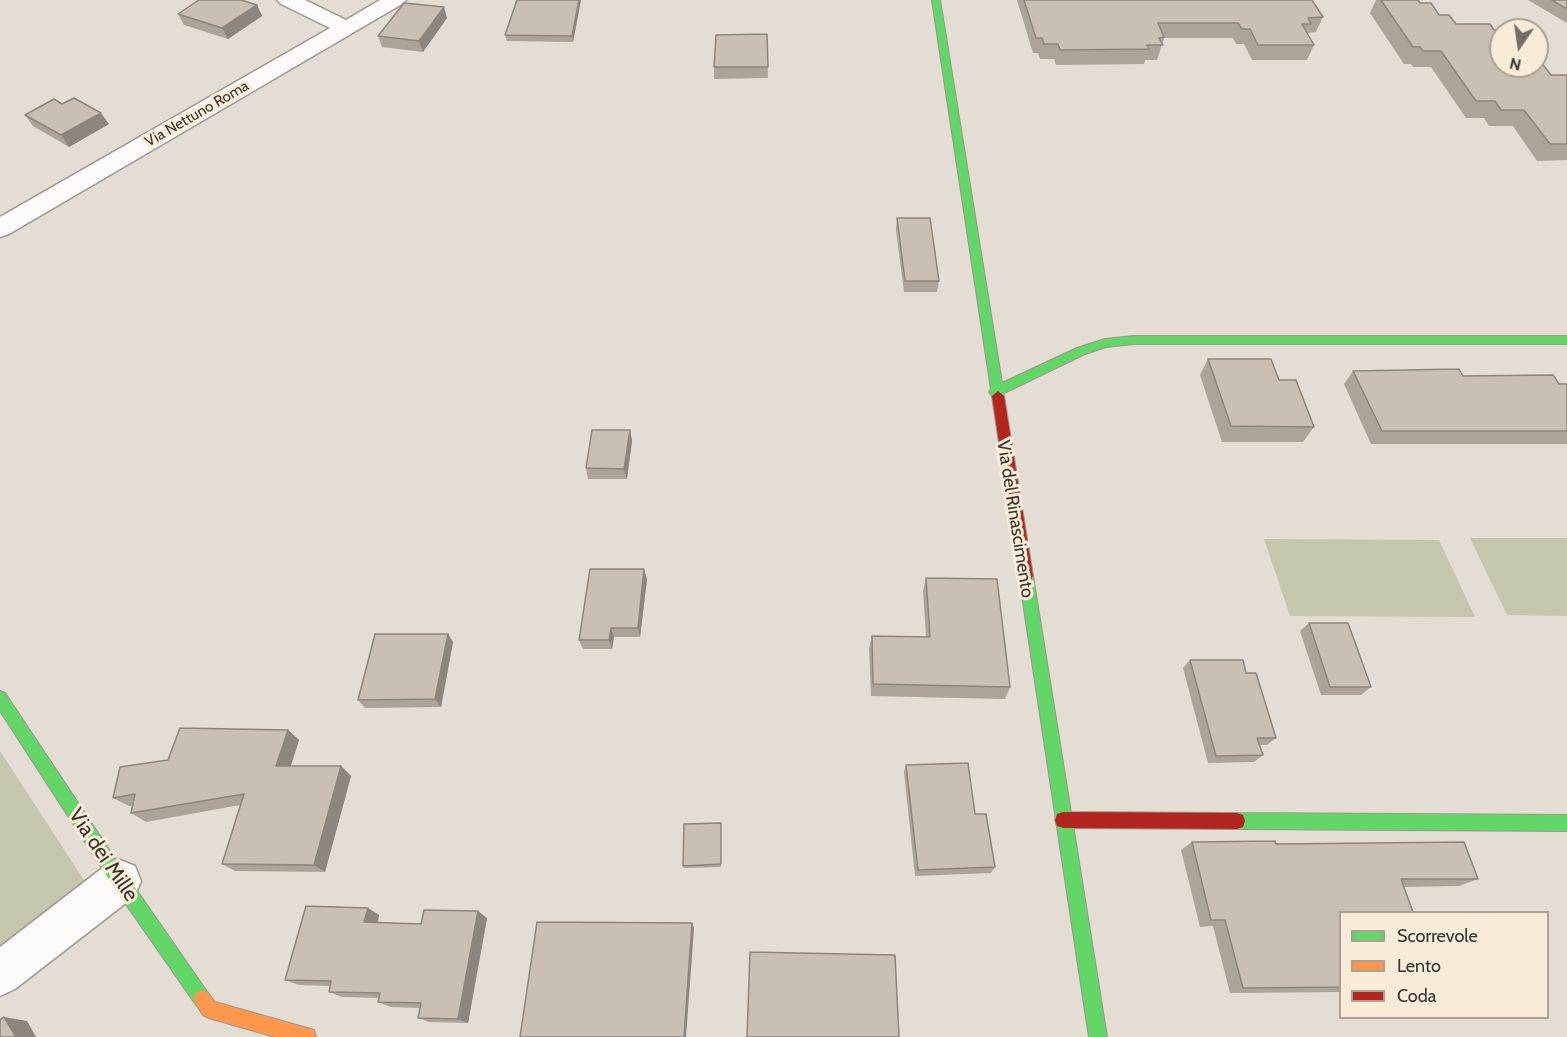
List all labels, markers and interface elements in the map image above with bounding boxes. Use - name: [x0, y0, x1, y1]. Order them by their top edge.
- north arrow: [1489, 18, 1549, 78]
- text: N: [1508, 54, 1523, 75]
- street label: Via Nettuno Roma: [142, 77, 252, 151]
- street label: Via del Rinascimento: [992, 439, 1038, 599]
- street label: Via dei Mille: [63, 804, 143, 906]
- legend: [1339, 911, 1549, 1019]
- text: Scorrevole: [1397, 925, 1478, 947]
- text: Lento: [1397, 955, 1441, 977]
- text: Coda: [1397, 985, 1436, 1007]

